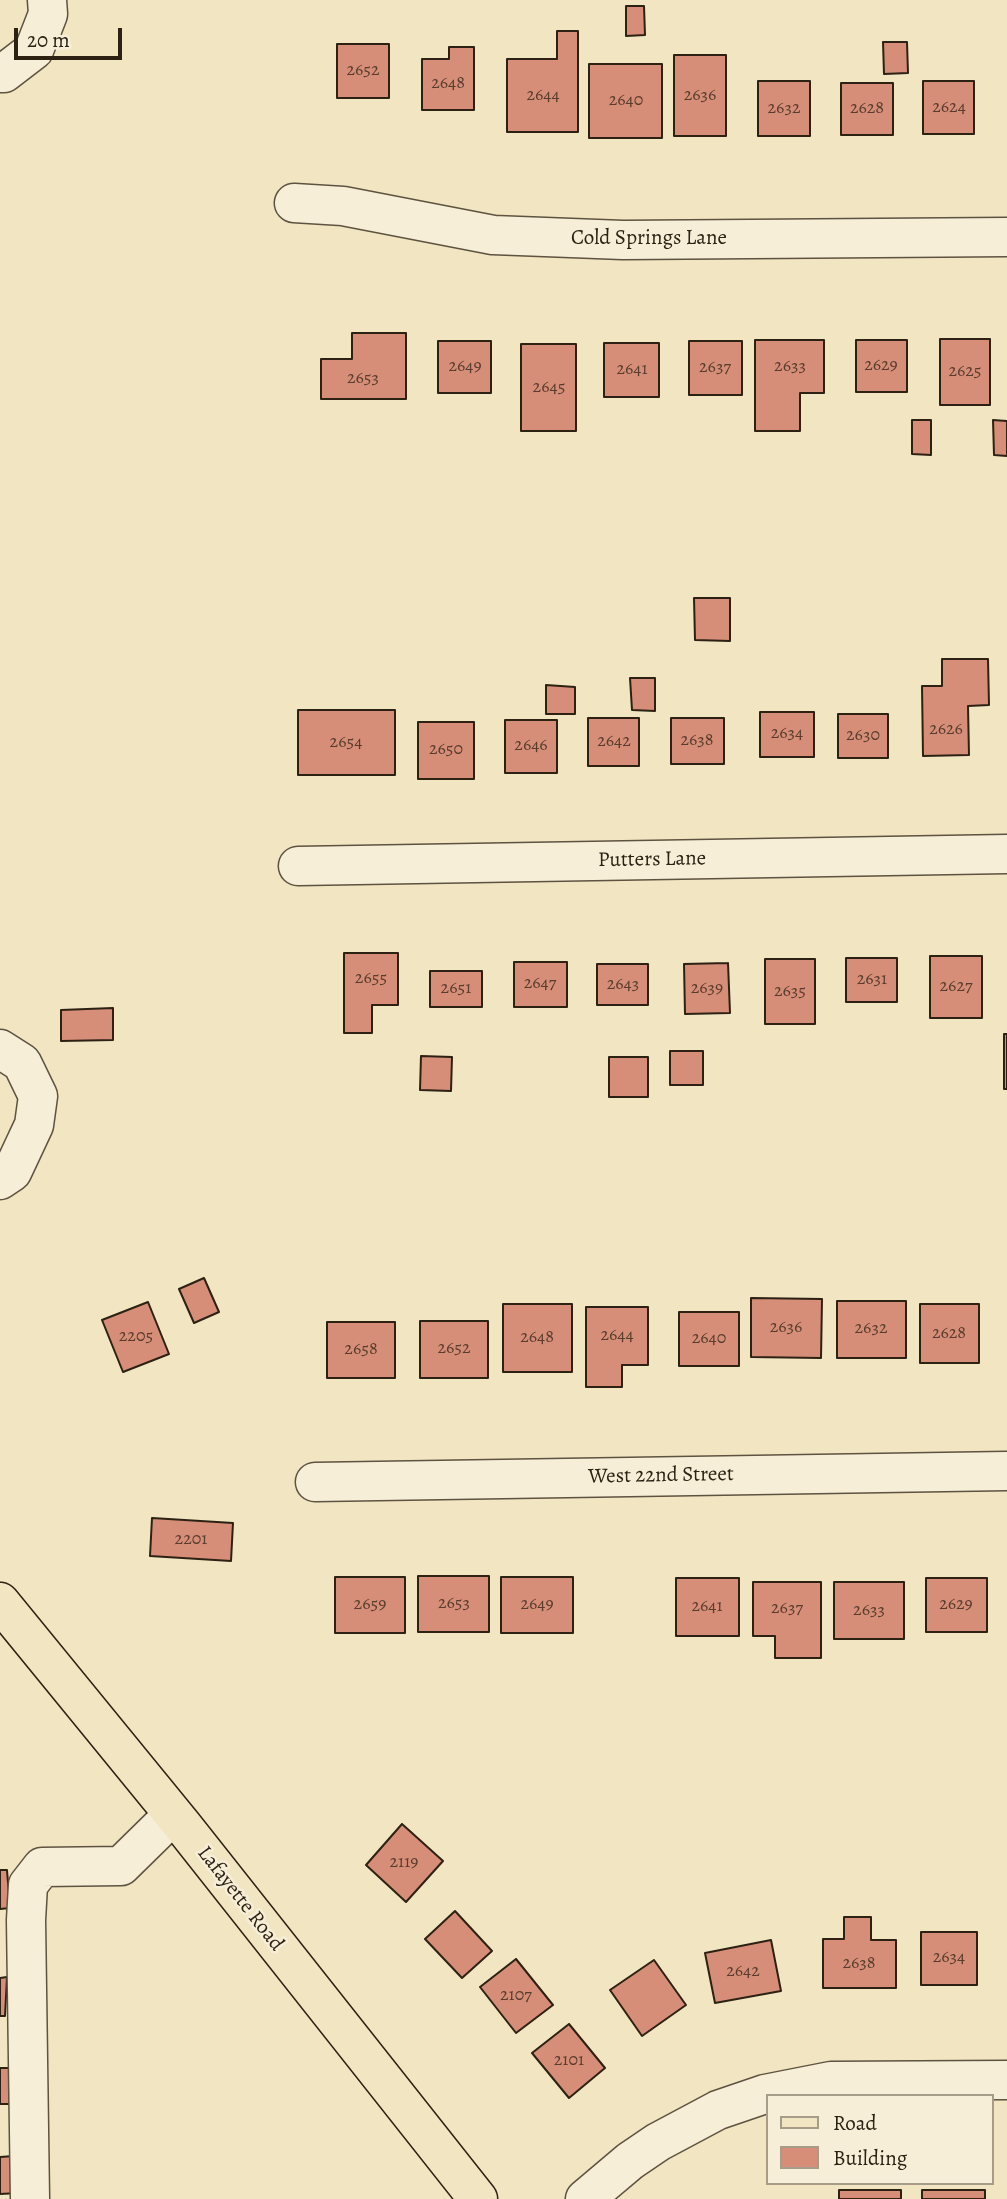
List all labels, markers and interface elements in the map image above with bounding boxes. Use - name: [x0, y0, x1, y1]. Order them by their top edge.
- scale bar: [18, 14, 126, 58]
- text: 20 m: [27, 26, 70, 54]
- house number: 2652: [346, 60, 380, 82]
- house number: 2648: [431, 73, 465, 95]
- house number: 2644: [526, 85, 560, 107]
- house number: 2636: [684, 85, 716, 107]
- house number: 2640: [609, 90, 643, 112]
- house number: 2624: [932, 97, 966, 119]
- house number: 2632: [768, 98, 800, 120]
- house number: 2628: [850, 98, 884, 120]
- street label: Cold Springs Lane: [571, 226, 727, 252]
- house number: 2629: [864, 355, 898, 377]
- house number: 2649: [448, 356, 482, 378]
- house number: 2633: [774, 356, 806, 378]
- house number: 2637: [699, 357, 731, 379]
- house number: 2641: [616, 359, 648, 381]
- house number: 2625: [948, 361, 982, 383]
- house number: 2653: [347, 368, 379, 390]
- house number: 2645: [533, 377, 565, 399]
- house number: 2626: [929, 719, 963, 741]
- house number: 2634: [771, 723, 803, 745]
- house number: 2630: [846, 725, 880, 747]
- house number: 2638: [680, 730, 714, 752]
- house number: 2642: [597, 731, 631, 753]
- house number: 2654: [330, 732, 362, 754]
- house number: 2646: [514, 735, 548, 757]
- house number: 2650: [429, 739, 463, 761]
- street label: Putters Lane: [598, 846, 706, 874]
- house number: 2655: [355, 968, 387, 990]
- house number: 2631: [857, 969, 887, 991]
- house number: 2647: [524, 973, 556, 995]
- house number: 2643: [607, 974, 639, 996]
- house number: 2627: [940, 976, 972, 998]
- house number: 2651: [441, 978, 471, 1000]
- house number: 2639: [691, 978, 723, 1000]
- house number: 2635: [774, 981, 806, 1003]
- house number: 2636: [770, 1317, 802, 1339]
- house number: 2632: [855, 1318, 887, 1340]
- house number: 2628: [932, 1323, 966, 1345]
- house number: 2644: [600, 1325, 634, 1347]
- house number: 2205: [119, 1326, 153, 1348]
- house number: 2648: [520, 1327, 554, 1349]
- house number: 2640: [692, 1328, 726, 1350]
- house number: 2652: [437, 1338, 471, 1360]
- house number: 2658: [344, 1339, 378, 1361]
- street label: West 22nd Street: [588, 1462, 734, 1490]
- house number: 2201: [175, 1529, 207, 1551]
- house number: 2653: [438, 1593, 470, 1615]
- house number: 2659: [354, 1594, 386, 1616]
- house number: 2649: [520, 1594, 554, 1616]
- house number: 2629: [939, 1594, 973, 1616]
- house number: 2641: [691, 1596, 723, 1618]
- house number: 2637: [771, 1598, 803, 1620]
- house number: 2633: [853, 1600, 885, 1622]
- street label: Lafayette Road: [191, 1842, 289, 1956]
- house number: 2119: [389, 1852, 419, 1874]
- house number: 2634: [933, 1947, 965, 1969]
- house number: 2638: [842, 1953, 876, 1975]
- house number: 2642: [726, 1961, 760, 1983]
- house number: 2107: [500, 1985, 532, 2007]
- house number: 2101: [554, 2050, 584, 2072]
- legend: [766, 2094, 993, 2185]
- text: Road: [833, 2109, 877, 2137]
- text: Building: [833, 2144, 907, 2172]

